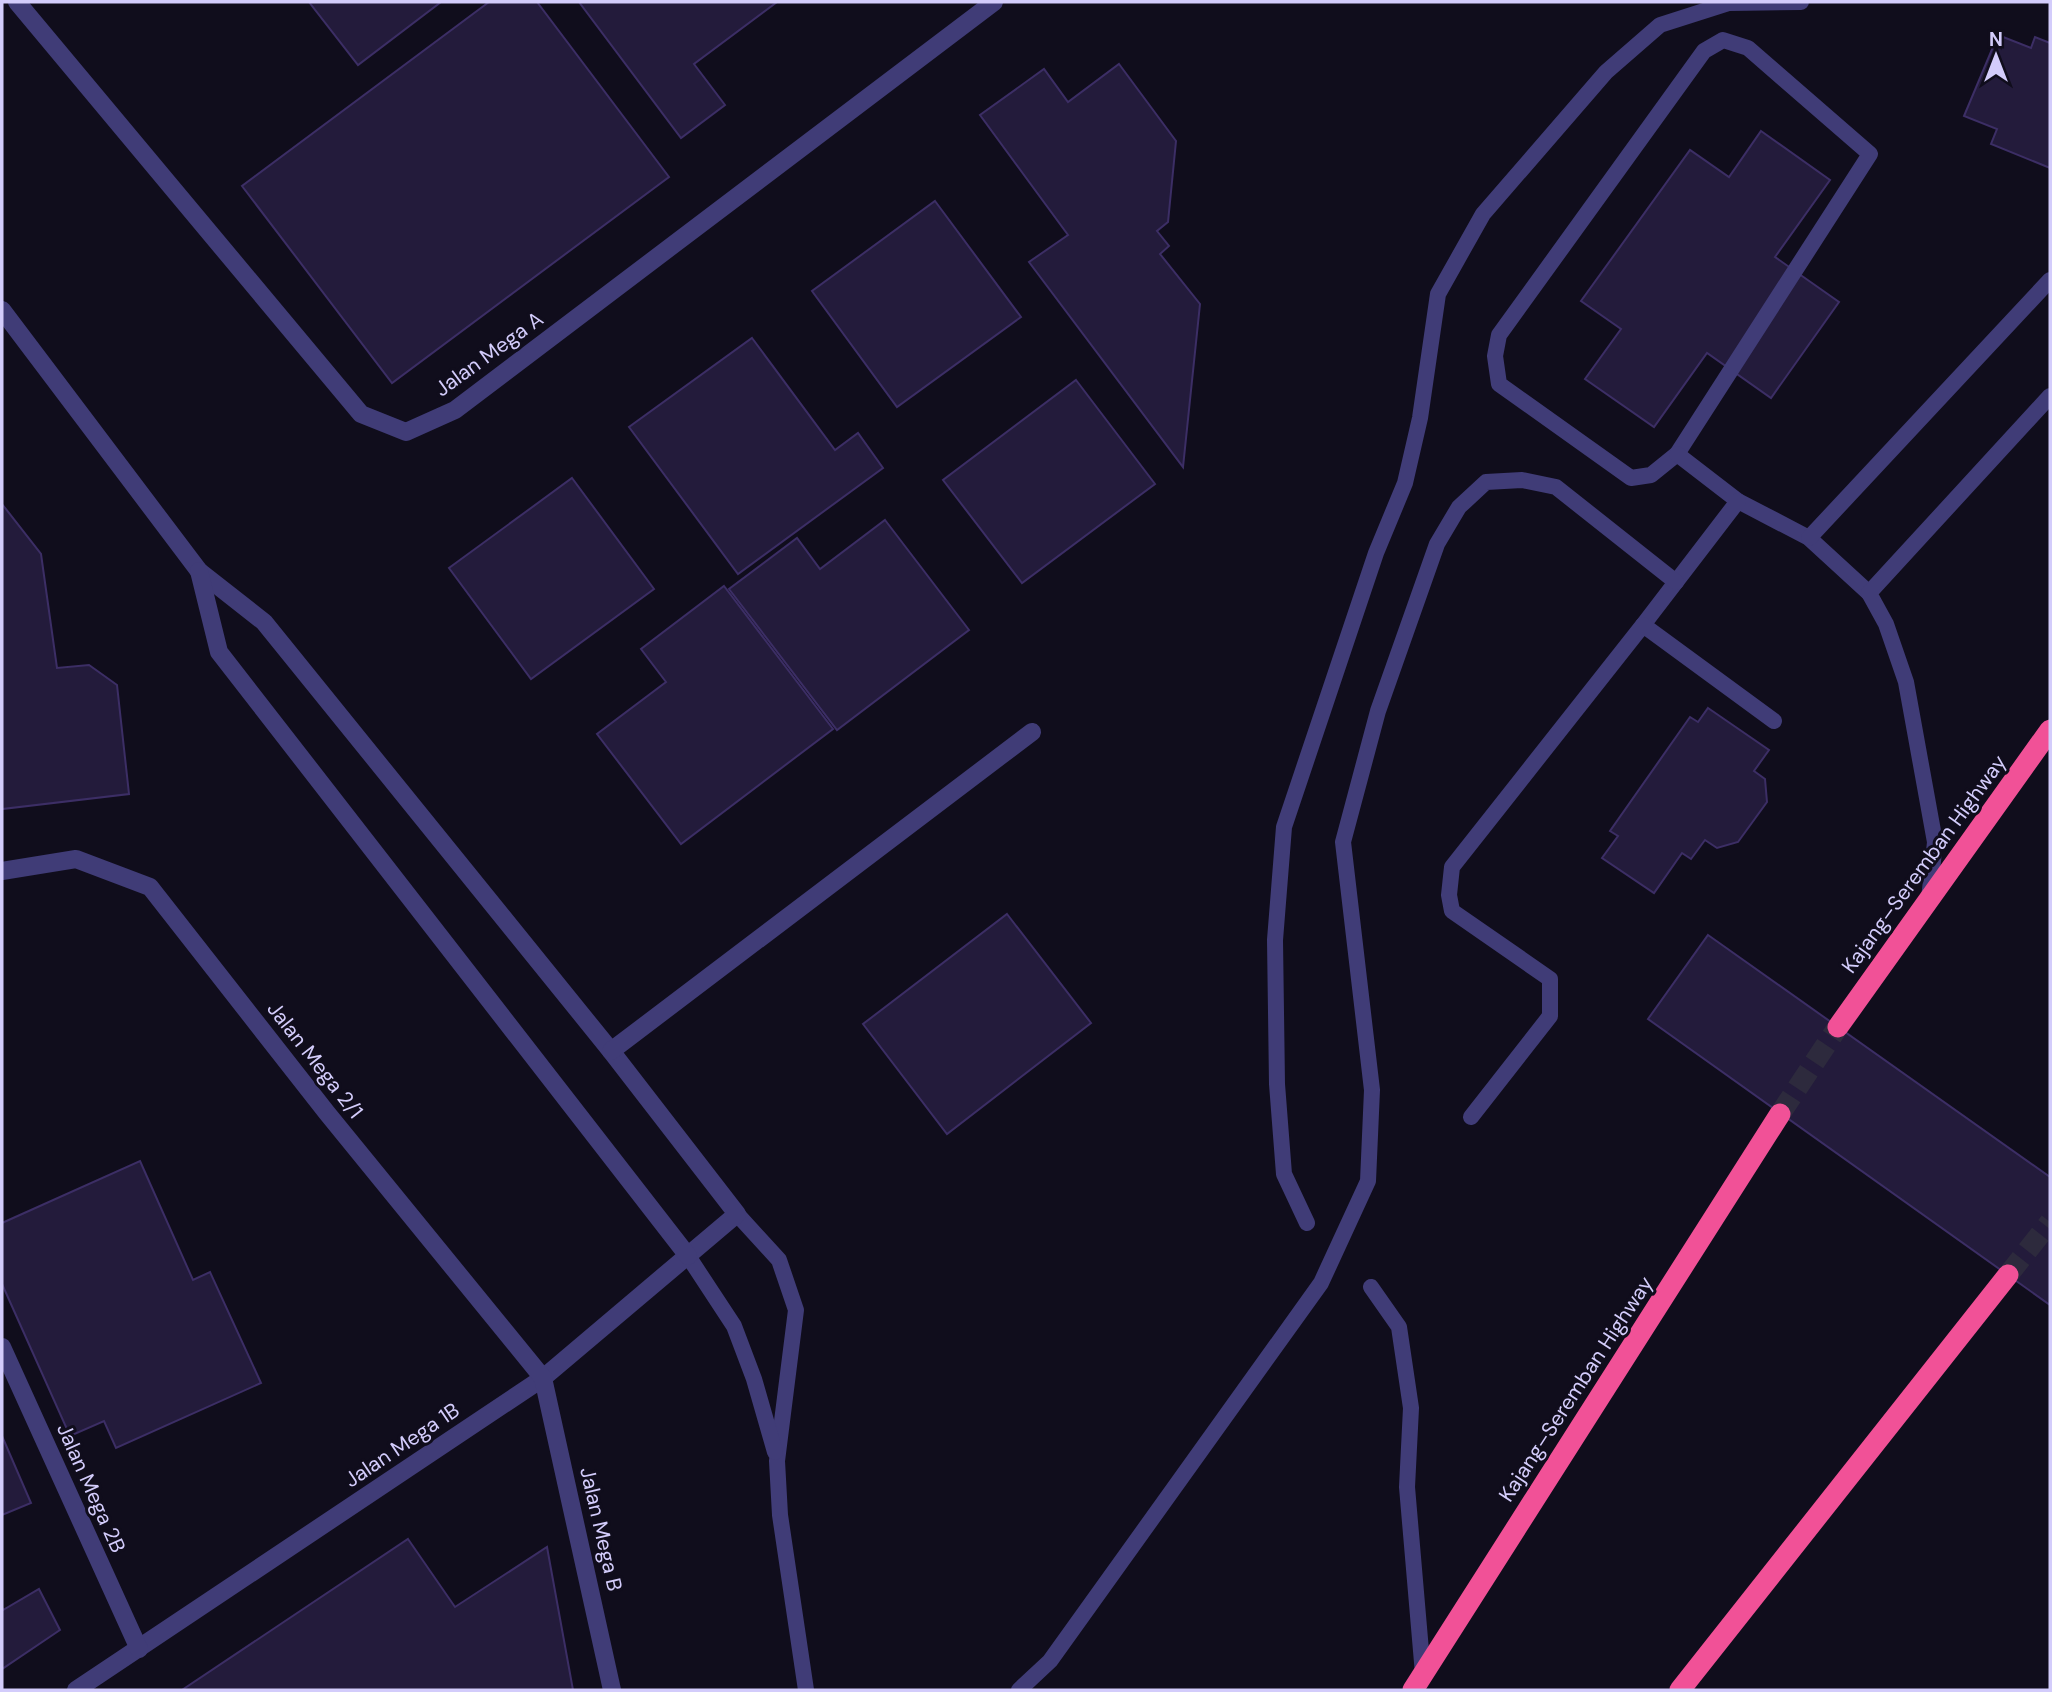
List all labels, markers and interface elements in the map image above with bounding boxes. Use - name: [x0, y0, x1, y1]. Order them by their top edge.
- north arrow: [1961, 21, 2031, 91]
- text: N: [1989, 27, 2003, 52]
- street label: Jalan Mega A: [429, 305, 549, 403]
- street label: Kajang–Seremban Highway: [1835, 749, 2013, 979]
- street label: Jalan Mega 2/1: [261, 996, 369, 1124]
- street label: Kajang–Seremban Highway: [1493, 1271, 1660, 1507]
- street label: Jalan Mega 1B: [339, 1396, 465, 1494]
- street label: Jalan Mega 2B: [50, 1419, 132, 1557]
- street label: Jalan Mega B: [573, 1464, 629, 1594]

